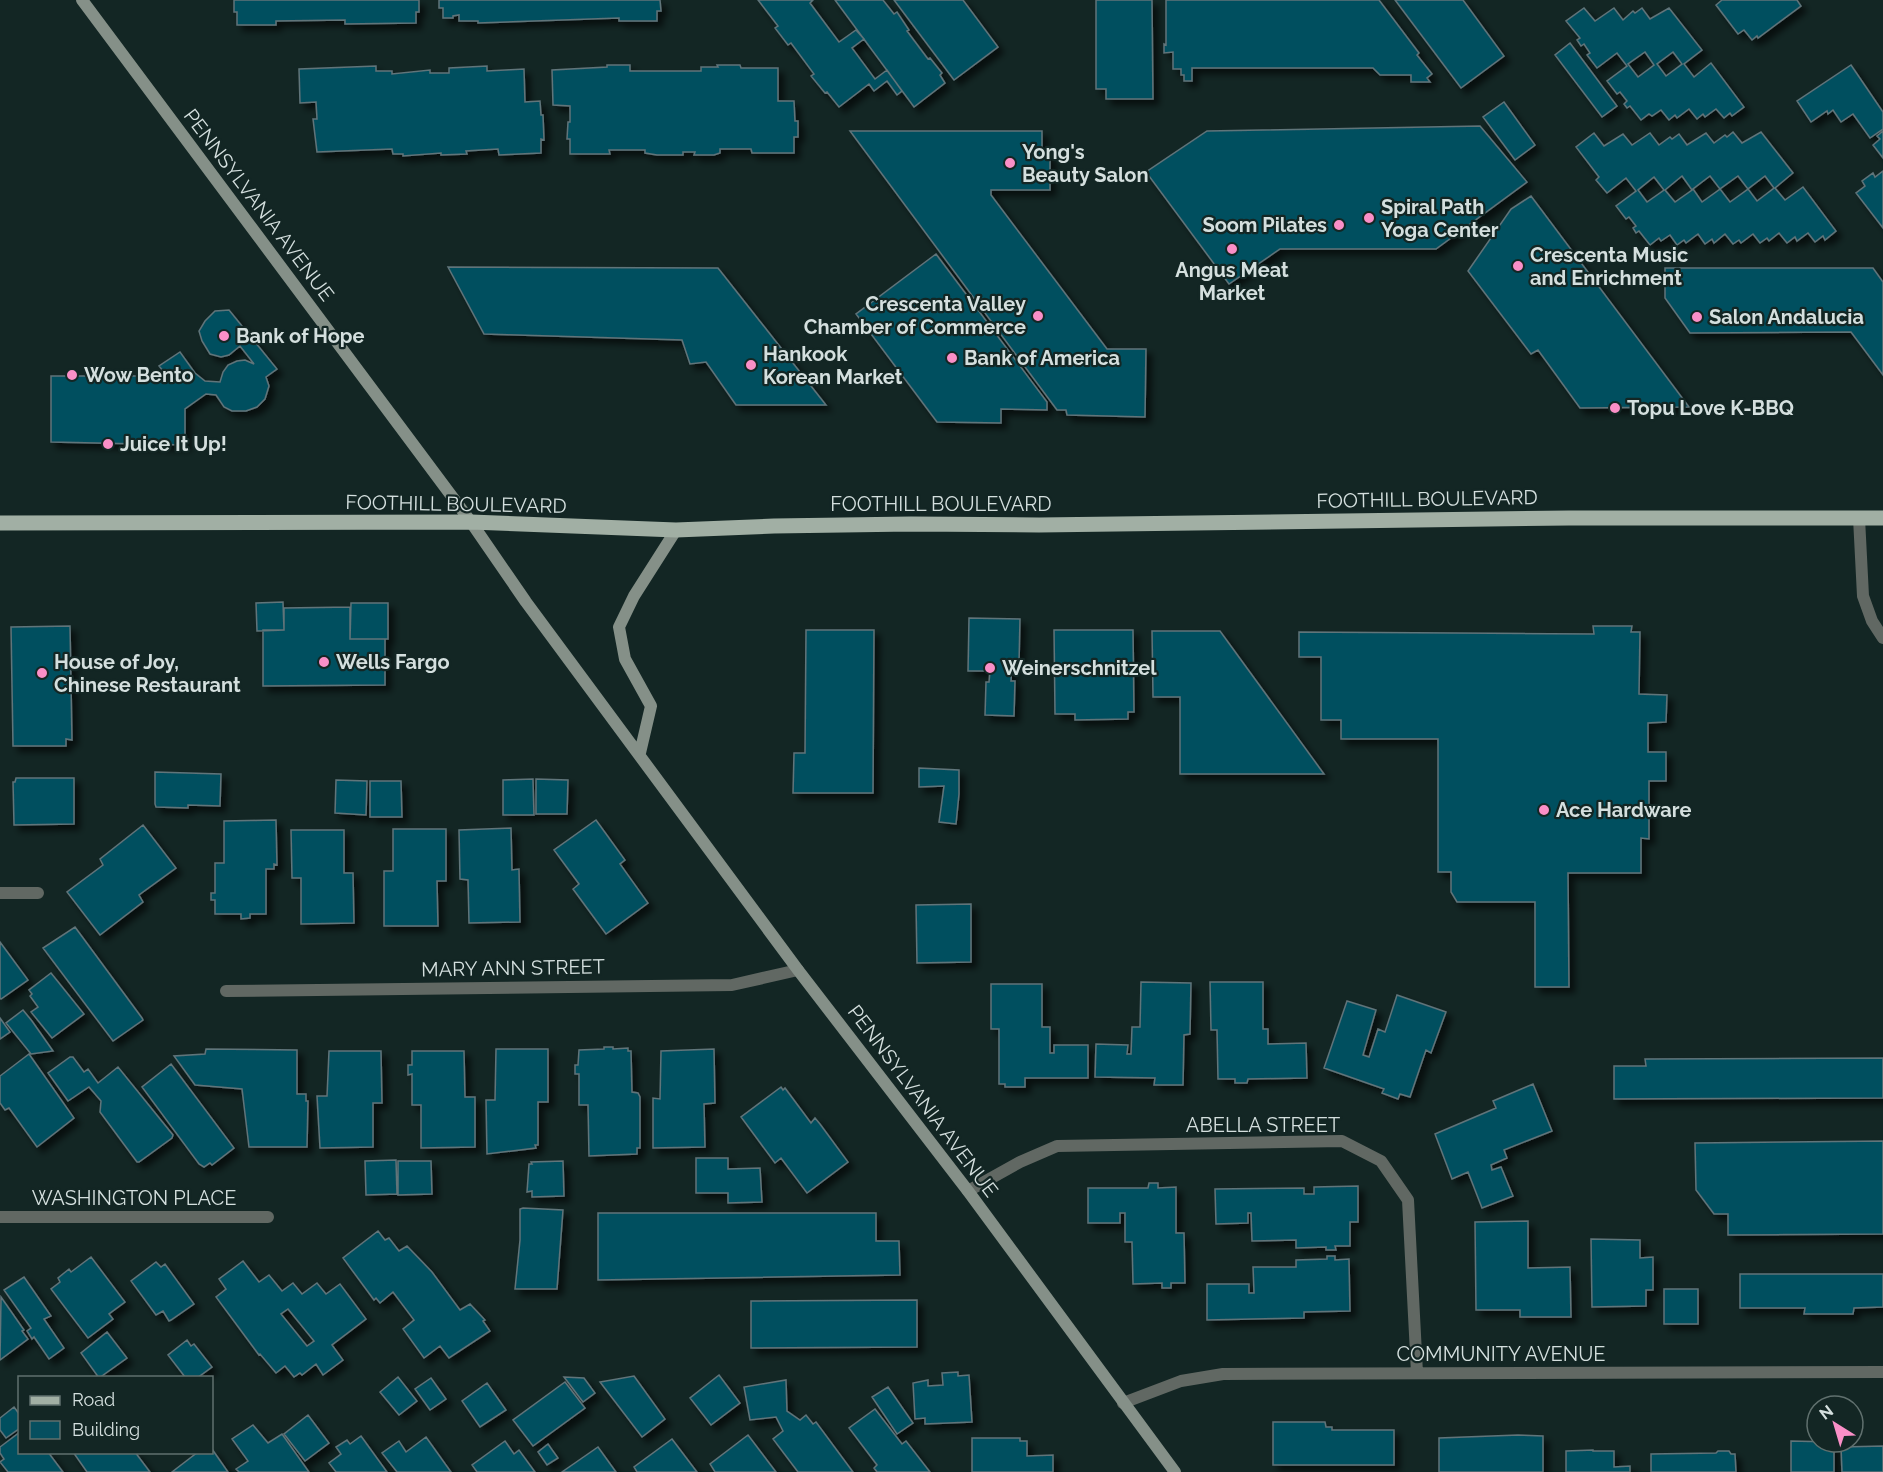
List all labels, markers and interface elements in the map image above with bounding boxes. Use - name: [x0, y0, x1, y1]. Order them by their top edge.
- street label: PENNSYLVANIA AVENUE: [179, 104, 339, 306]
- place label: Yong's Beauty Salon: [1022, 140, 1149, 187]
- marker: Yong's Beauty Salon: [1003, 156, 1017, 170]
- place label: Spiral Path Yoga Center: [1381, 195, 1499, 242]
- marker: Spiral Path Yoga Center: [1362, 211, 1376, 225]
- place label: Soom Pilates: [1202, 213, 1327, 237]
- marker: Soom Pilates: [1332, 218, 1346, 232]
- marker: Angus Meat Market: [1225, 242, 1239, 256]
- place label: Crescenta Music and Enrichment: [1530, 243, 1688, 290]
- place label: Angus Meat Market: [1175, 258, 1289, 305]
- marker: Crescenta Music and Enrichment: [1511, 259, 1525, 273]
- place label: Crescenta Valley Chamber of Commerce: [804, 292, 1026, 339]
- place label: Salon Andalucia: [1709, 305, 1864, 329]
- marker: Crescenta Valley Chamber of Commerce: [1031, 309, 1045, 323]
- marker: Salon Andalucia: [1690, 310, 1704, 324]
- place label: Bank of Hope: [236, 324, 364, 348]
- marker: Bank of Hope: [217, 329, 231, 343]
- place label: Hankook Korean Market: [763, 342, 903, 389]
- place label: Bank of America: [964, 346, 1120, 370]
- marker: Bank of America: [945, 351, 959, 365]
- marker: Hankook Korean Market: [744, 358, 758, 372]
- place label: Wow Bento: [84, 363, 194, 387]
- marker: Wow Bento: [65, 368, 79, 382]
- place label: Topu Love K-BBQ: [1627, 396, 1794, 420]
- marker: Topu Love K-BBQ: [1608, 401, 1622, 415]
- place label: Juice It Up!: [120, 432, 227, 456]
- marker: Juice It Up!: [101, 437, 115, 451]
- street label: FOOTHILL BOULEVARD: [1316, 485, 1538, 513]
- street label: FOOTHILL BOULEVARD: [345, 490, 567, 518]
- street label: FOOTHILL BOULEVARD: [830, 492, 1052, 516]
- place label: House of Joy, Chinese Restaurant: [54, 650, 241, 697]
- place label: Wells Fargo: [336, 650, 450, 674]
- marker: Wells Fargo: [317, 655, 331, 669]
- place label: Weinerschnitzel: [1002, 656, 1157, 680]
- marker: Weinerschnitzel: [983, 661, 997, 675]
- marker: House of Joy, Chinese Restaurant: [35, 666, 49, 680]
- place label: Ace Hardware: [1556, 798, 1691, 822]
- marker: Ace Hardware: [1537, 803, 1551, 817]
- street label: MARY ANN STREET: [421, 954, 605, 982]
- street label: PENNSYLVANIA AVENUE: [843, 1000, 1003, 1202]
- street label: ABELLA STREET: [1186, 1113, 1340, 1137]
- street label: WASHINGTON PLACE: [32, 1186, 236, 1210]
- street label: COMMUNITY AVENUE: [1397, 1342, 1605, 1366]
- legend: [18, 1376, 213, 1454]
- text: Road: [72, 1389, 115, 1410]
- north arrow: [1805, 1394, 1865, 1454]
- text: N: [1816, 1401, 1837, 1424]
- text: Building: [72, 1419, 140, 1440]

